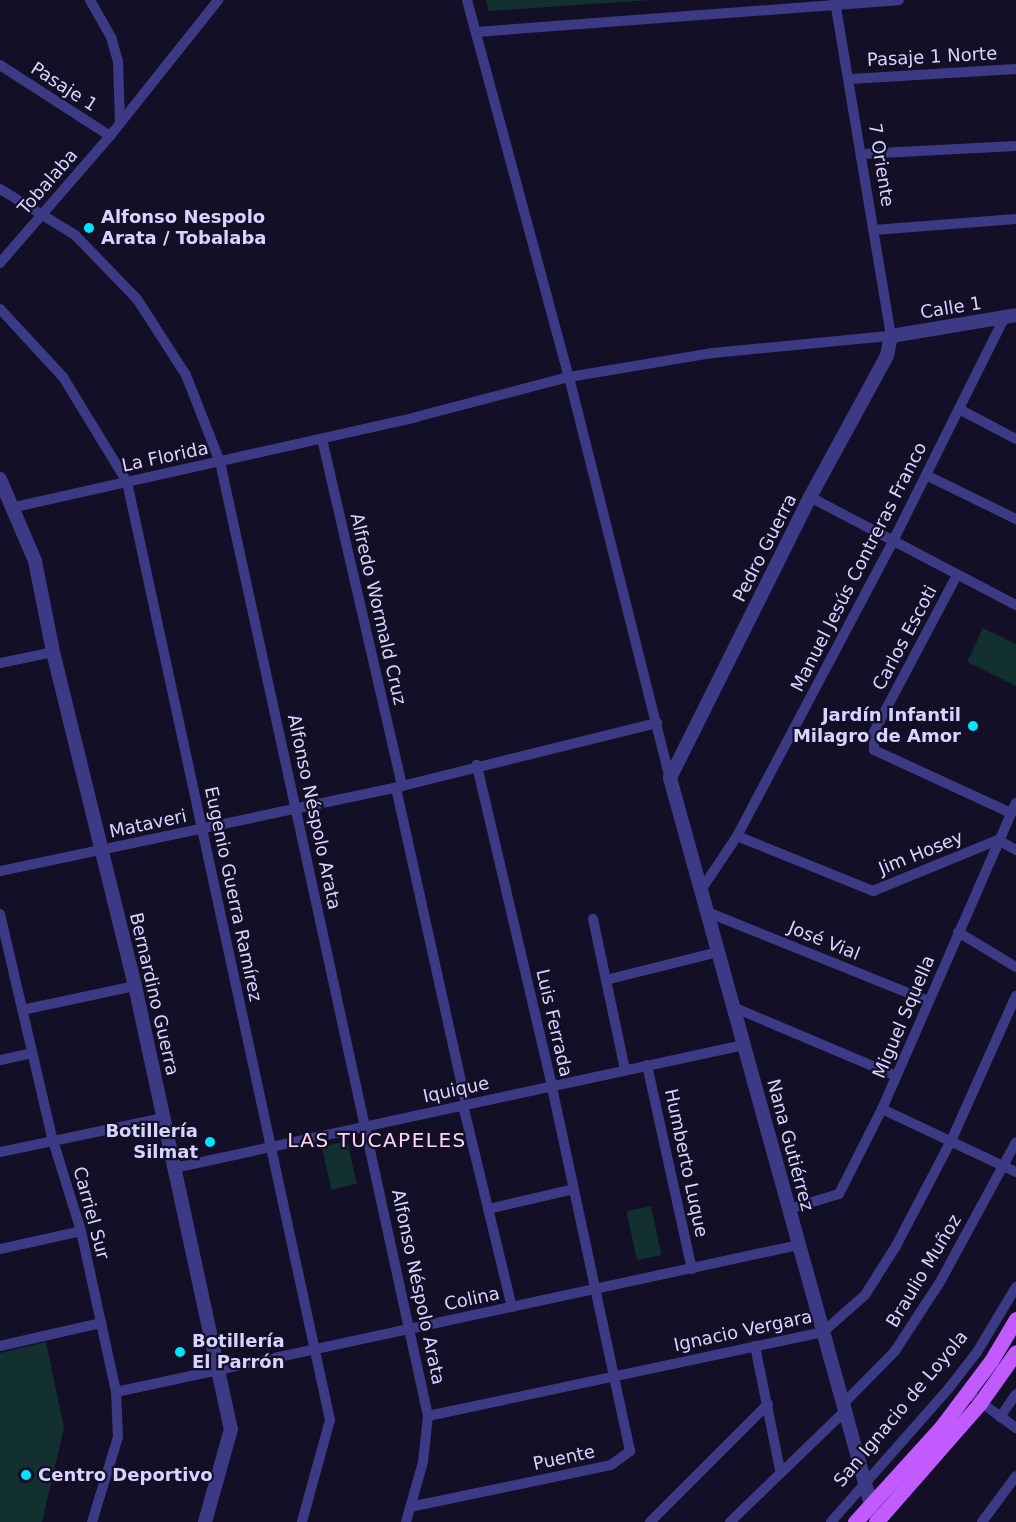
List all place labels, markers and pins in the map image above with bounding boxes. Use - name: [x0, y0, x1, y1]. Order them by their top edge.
- place label: Alfonso Nespolo Arata / Tobalaba: [101, 207, 266, 250]
- marker: Alfonso Nespolo Arata / Tobalaba: [82, 221, 96, 235]
- place label: Jardín Infantil Milagro de Amor: [793, 705, 961, 748]
- marker: Jardín Infantil Milagro de Amor: [966, 719, 980, 733]
- place label: Botillería Silmat: [105, 1121, 198, 1164]
- marker: Botillería Silmat: [203, 1135, 217, 1149]
- place label: Botillería El Parrón: [192, 1331, 285, 1374]
- marker: Botillería El Parrón: [173, 1345, 187, 1359]
- place label: Centro Deportivo: [38, 1464, 212, 1486]
- marker: Centro Deportivo: [19, 1468, 33, 1482]

